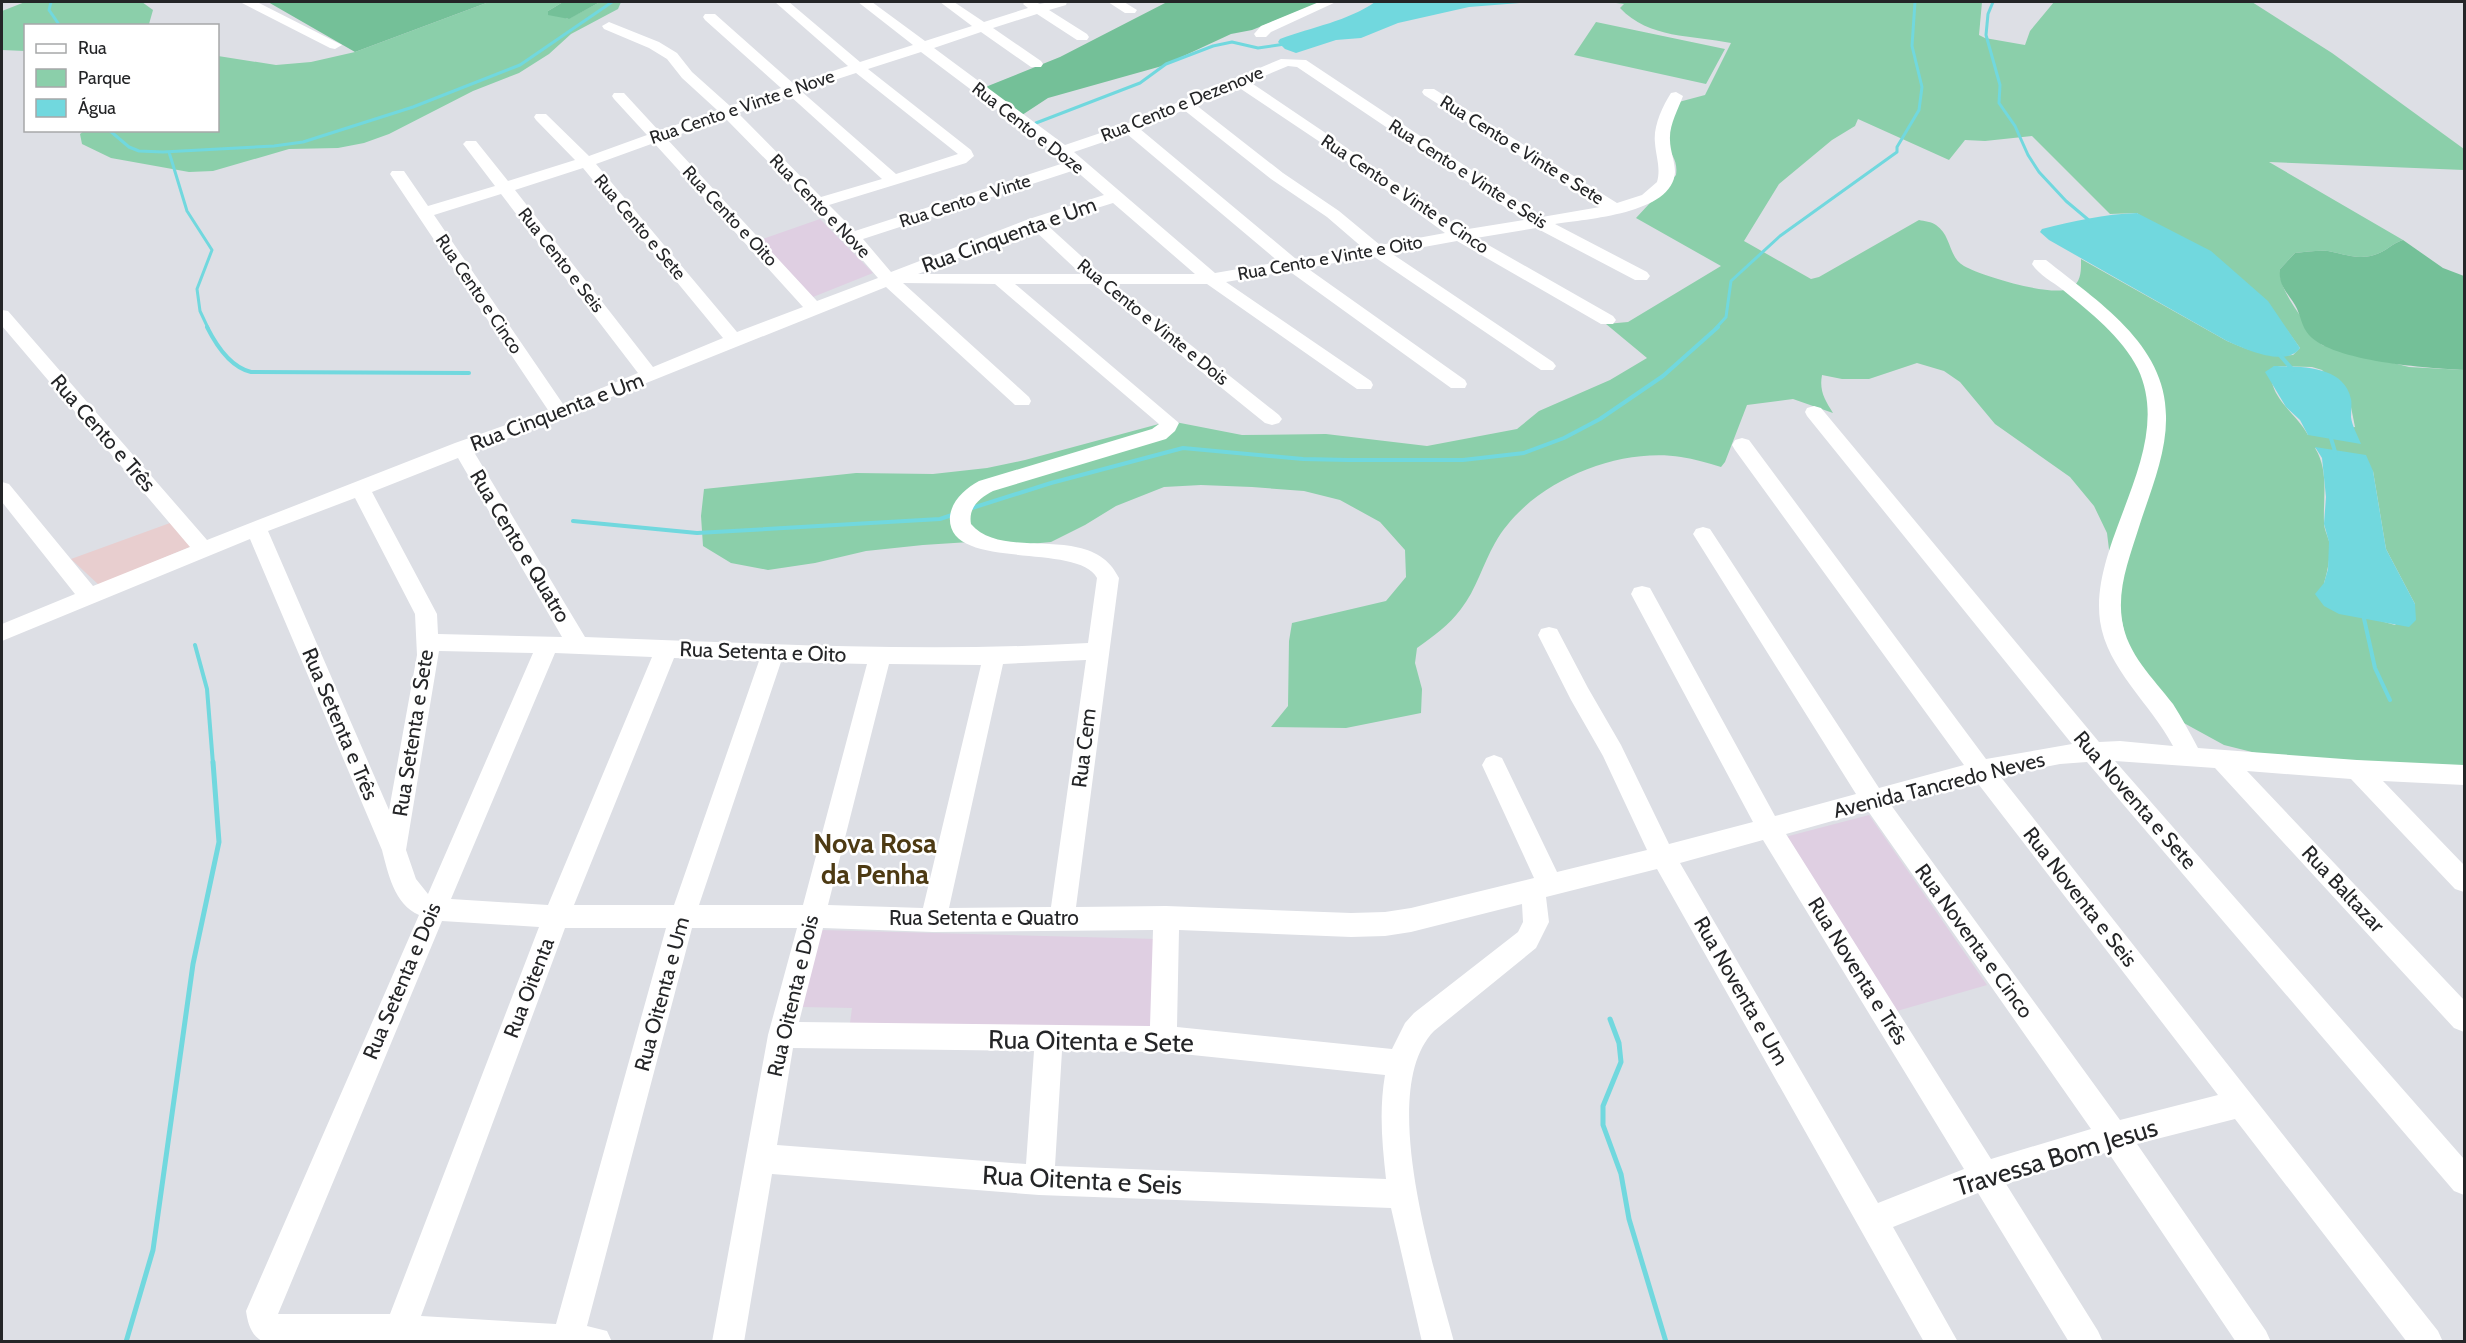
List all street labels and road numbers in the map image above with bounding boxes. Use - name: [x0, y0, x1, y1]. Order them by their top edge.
- street label: Rua Cento e Dezenove: [1098, 61, 1266, 147]
- street label: Rua Cento e Vinte e Nove: [647, 65, 837, 149]
- street label: Rua Cento e Doze: [968, 77, 1088, 179]
- street label: Rua Cento e Vinte e Sete: [1436, 91, 1608, 209]
- street label: Rua Cento e Vinte e Seis: [1384, 114, 1552, 234]
- street label: Rua Cento e Vinte e Cinco: [1317, 130, 1493, 258]
- street label: Rua Cento e Nove: [765, 149, 875, 263]
- street label: Rua Cento e Oito: [678, 161, 782, 271]
- street label: Rua Cento e Vinte: [897, 169, 1033, 233]
- street label: Rua Cento e Sete: [590, 170, 690, 284]
- street label: Rua Cinquenta e Um: [918, 191, 1099, 278]
- street label: Rua Cento e Seis: [513, 203, 609, 317]
- street label: Rua Cento e Cinco: [431, 230, 527, 358]
- street label: Rua Cento e Vinte e Oito: [1236, 231, 1424, 285]
- street label: Rua Cento e Vinte e Dois: [1073, 254, 1233, 390]
- street label: Rua Cinquenta e Um: [467, 367, 647, 456]
- street label: Rua Cento e Três: [46, 369, 161, 497]
- street label: Rua Cento e Quatro: [465, 465, 576, 627]
- street label: Rua Setenta e Oito: [679, 636, 847, 667]
- street label: Rua Setenta e Três: [297, 644, 384, 804]
- street label: Rua Setenta e Sete: [387, 647, 438, 818]
- street label: Rua Cem: [1066, 707, 1101, 789]
- street label: Rua Noventa e Sete: [2069, 726, 2202, 874]
- street label: Avenida Tancredo Neves: [1831, 746, 2047, 823]
- street label: Rua Noventa e Seis: [2018, 822, 2143, 972]
- street label: Rua Baltazar: [2297, 840, 2390, 937]
- street label: Rua Noventa e Cinco: [1910, 859, 2039, 1023]
- street label: Rua Noventa e Três: [1803, 892, 1914, 1049]
- street label: Rua Setenta e Dois: [357, 898, 446, 1063]
- street label: Rua Setenta e Quatro: [889, 905, 1079, 930]
- street label: Rua Oitenta e Dois: [762, 912, 823, 1079]
- street label: Rua Noventa e Um: [1689, 912, 1794, 1069]
- street label: Rua Oitenta e Um: [629, 914, 694, 1074]
- street label: Rua Oitenta: [498, 934, 559, 1041]
- street label: Rua Oitenta e Sete: [988, 1023, 1194, 1059]
- street label: Travessa Bom Jesus: [1951, 1111, 2162, 1203]
- street label: Rua Oitenta e Seis: [981, 1159, 1183, 1201]

